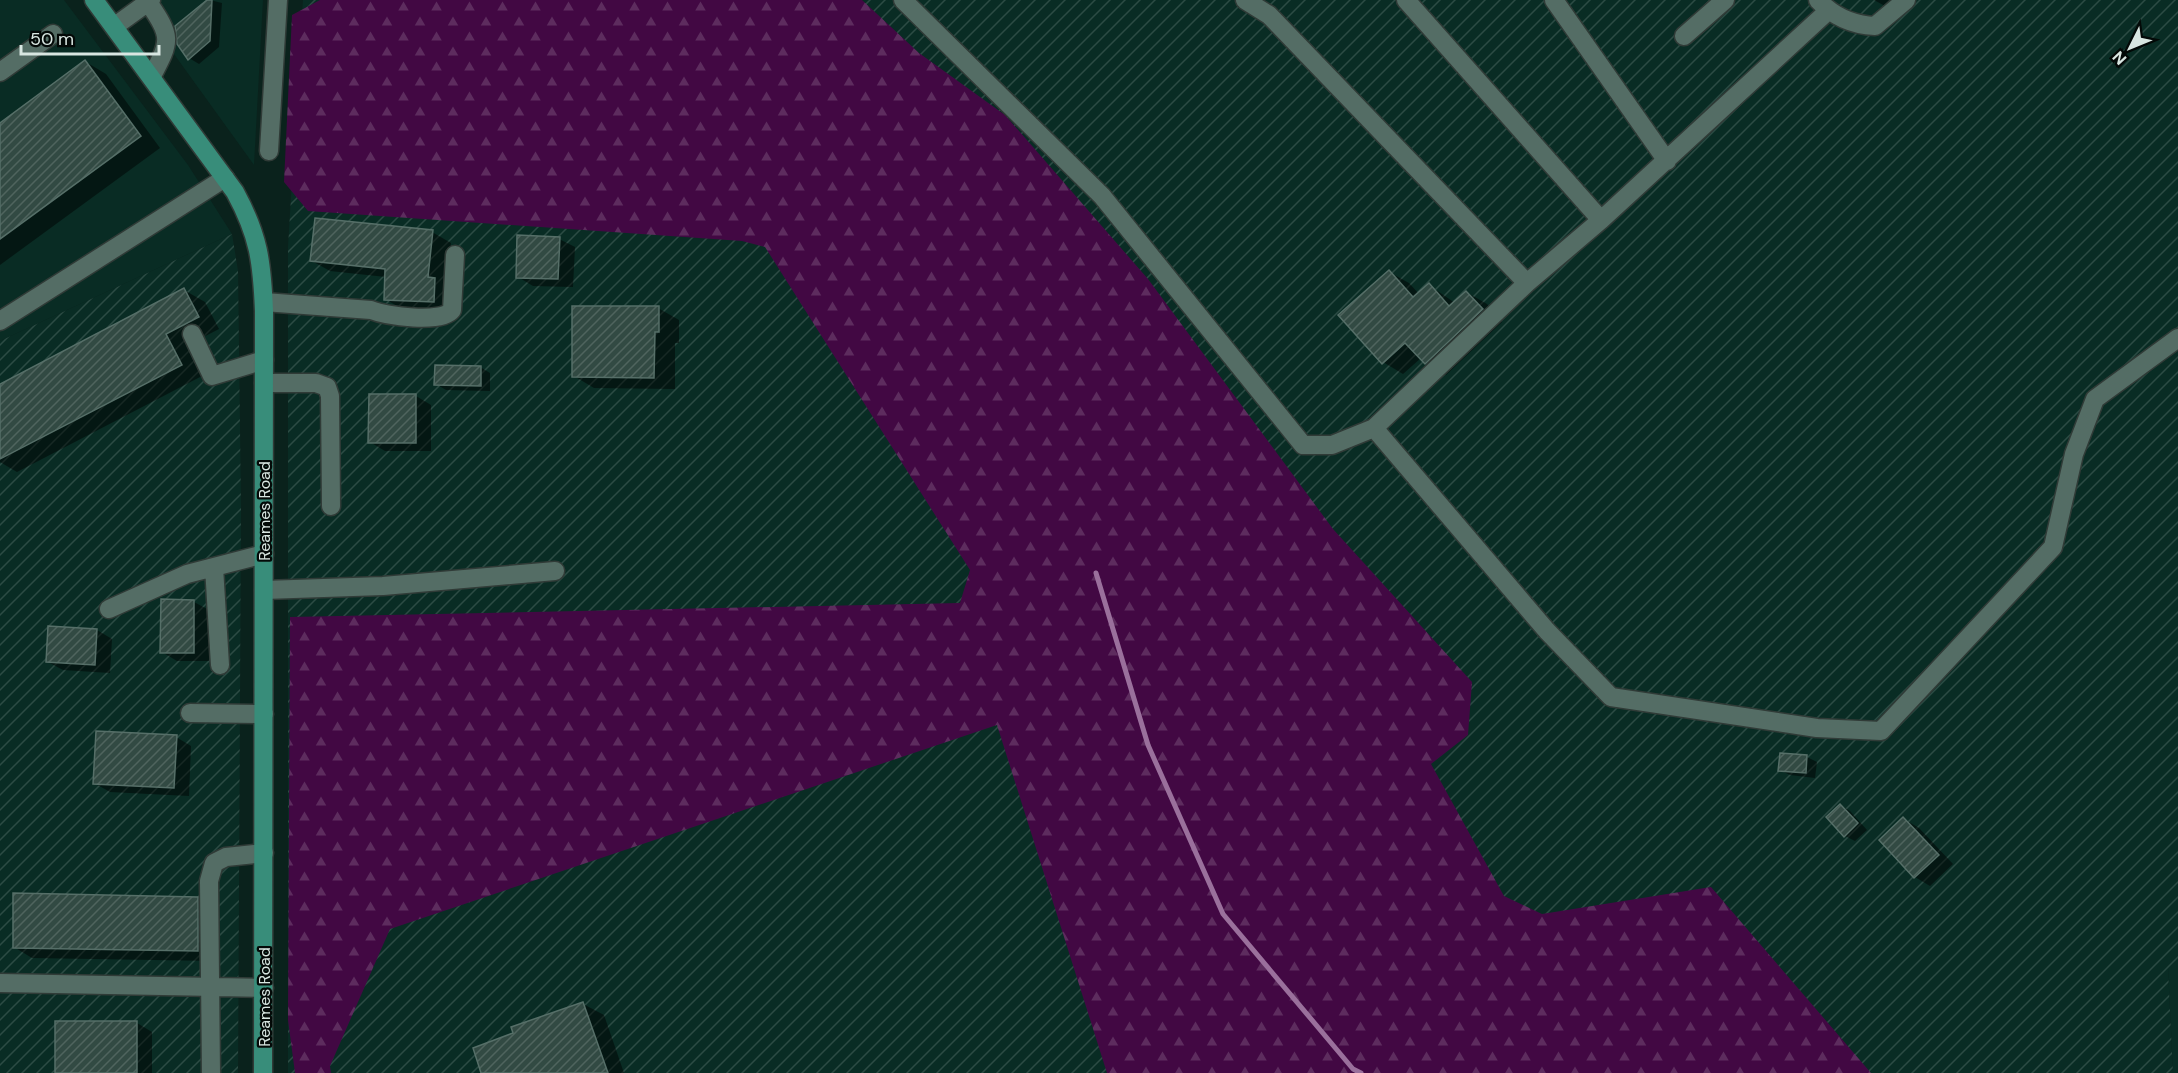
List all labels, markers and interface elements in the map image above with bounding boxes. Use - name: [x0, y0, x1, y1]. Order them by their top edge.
- scale bar: [21, 18, 159, 56]
- north arrow: [2100, 18, 2160, 78]
- text: 50 m: [30, 27, 74, 51]
- text: N: [2108, 46, 2131, 69]
- street label: Reames Road: [254, 461, 275, 561]
- street label: Reames Road: [254, 947, 275, 1047]

